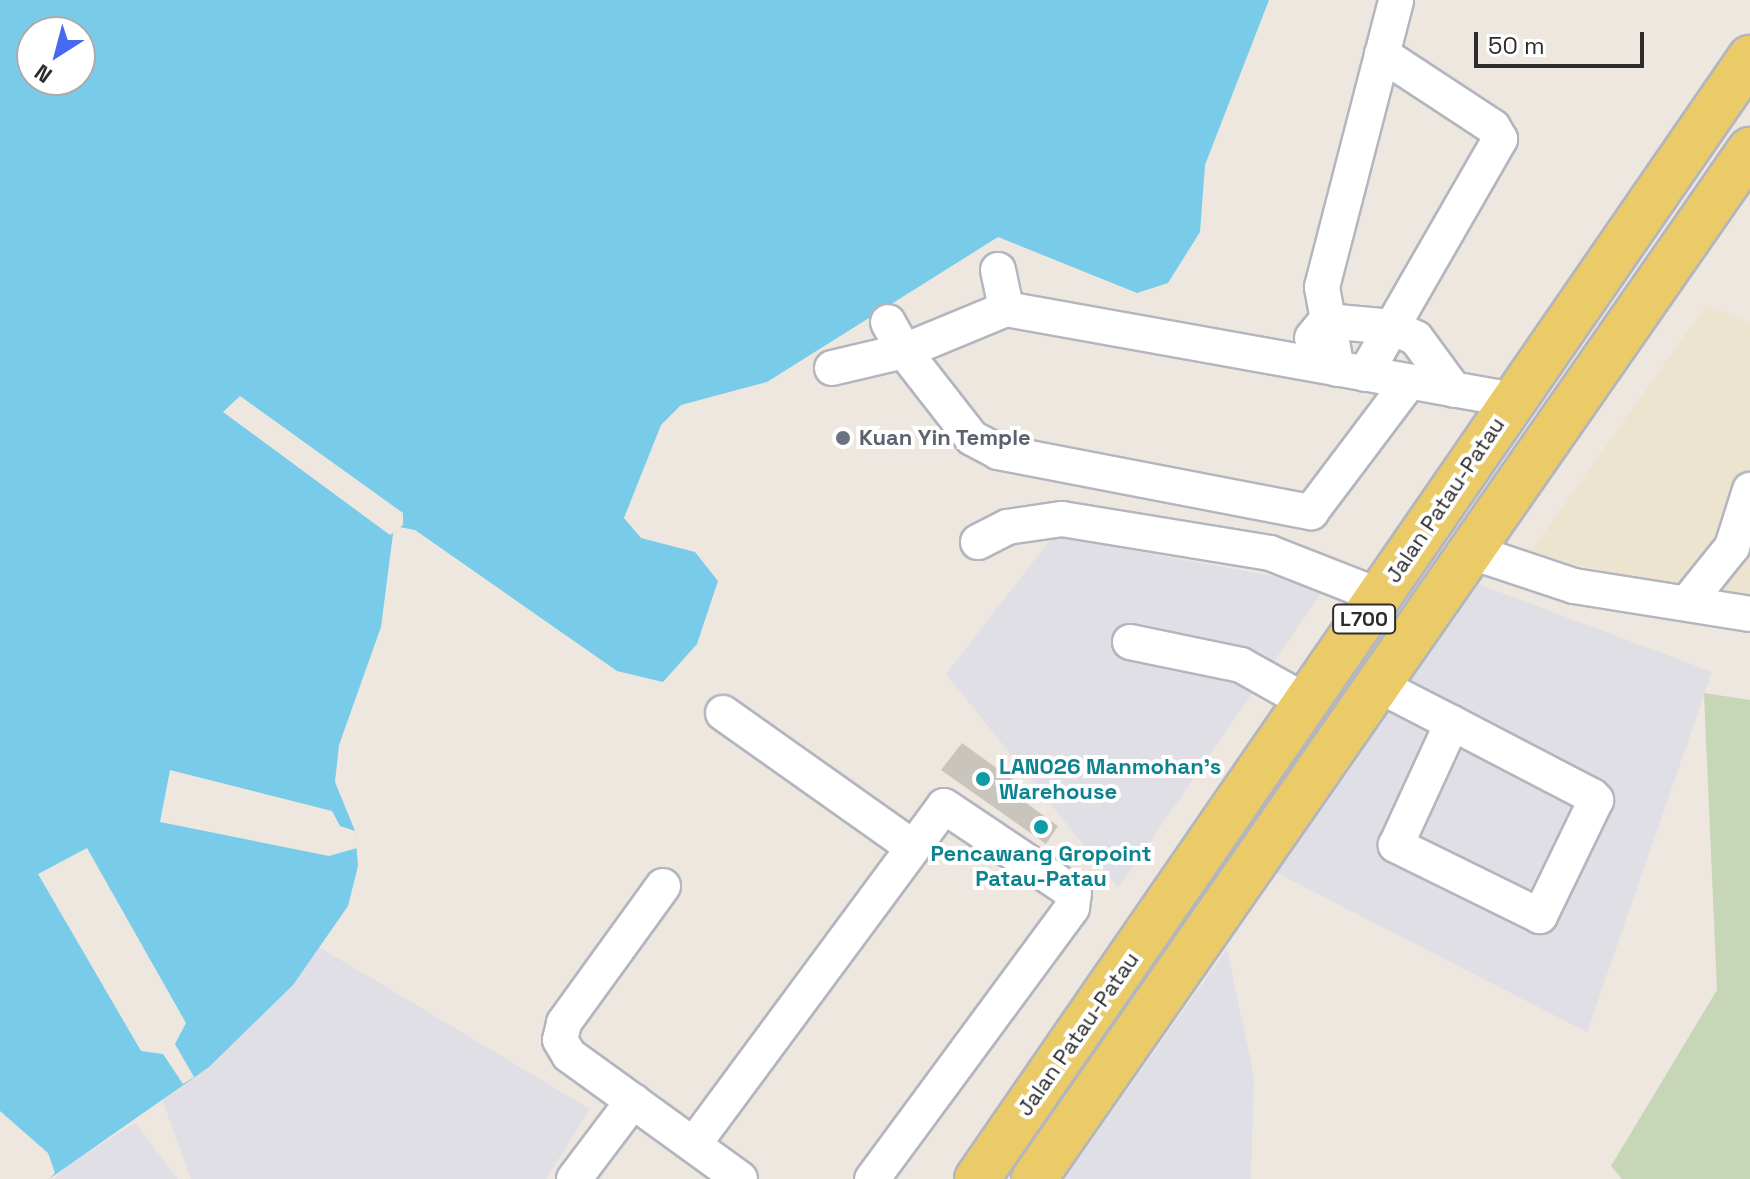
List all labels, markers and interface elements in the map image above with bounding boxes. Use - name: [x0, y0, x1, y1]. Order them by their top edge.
- north arrow: [16, 16, 96, 96]
- scale bar: [1478, 16, 1648, 66]
- text: 50 m: [1488, 30, 1545, 61]
- text: N: [29, 58, 57, 89]
- street label: Jalan Patau-Patau: [1380, 412, 1510, 588]
- place label: Kuan Yin Temple: [859, 425, 1032, 451]
- marker: Kuan Yin Temple: [834, 429, 852, 447]
- road number: L700: [1332, 603, 1396, 635]
- place label: LAN026 Manmohan's Warehouse: [999, 753, 1221, 804]
- marker: LAN026 Manmohan's Warehouse: [974, 770, 992, 788]
- marker: Pencawang Gropoint Patau-Patau: [1032, 818, 1050, 836]
- place label: Pencawang Gropoint Patau-Patau: [931, 840, 1151, 892]
- street label: Jalan Patau-Patau: [1012, 947, 1144, 1121]

